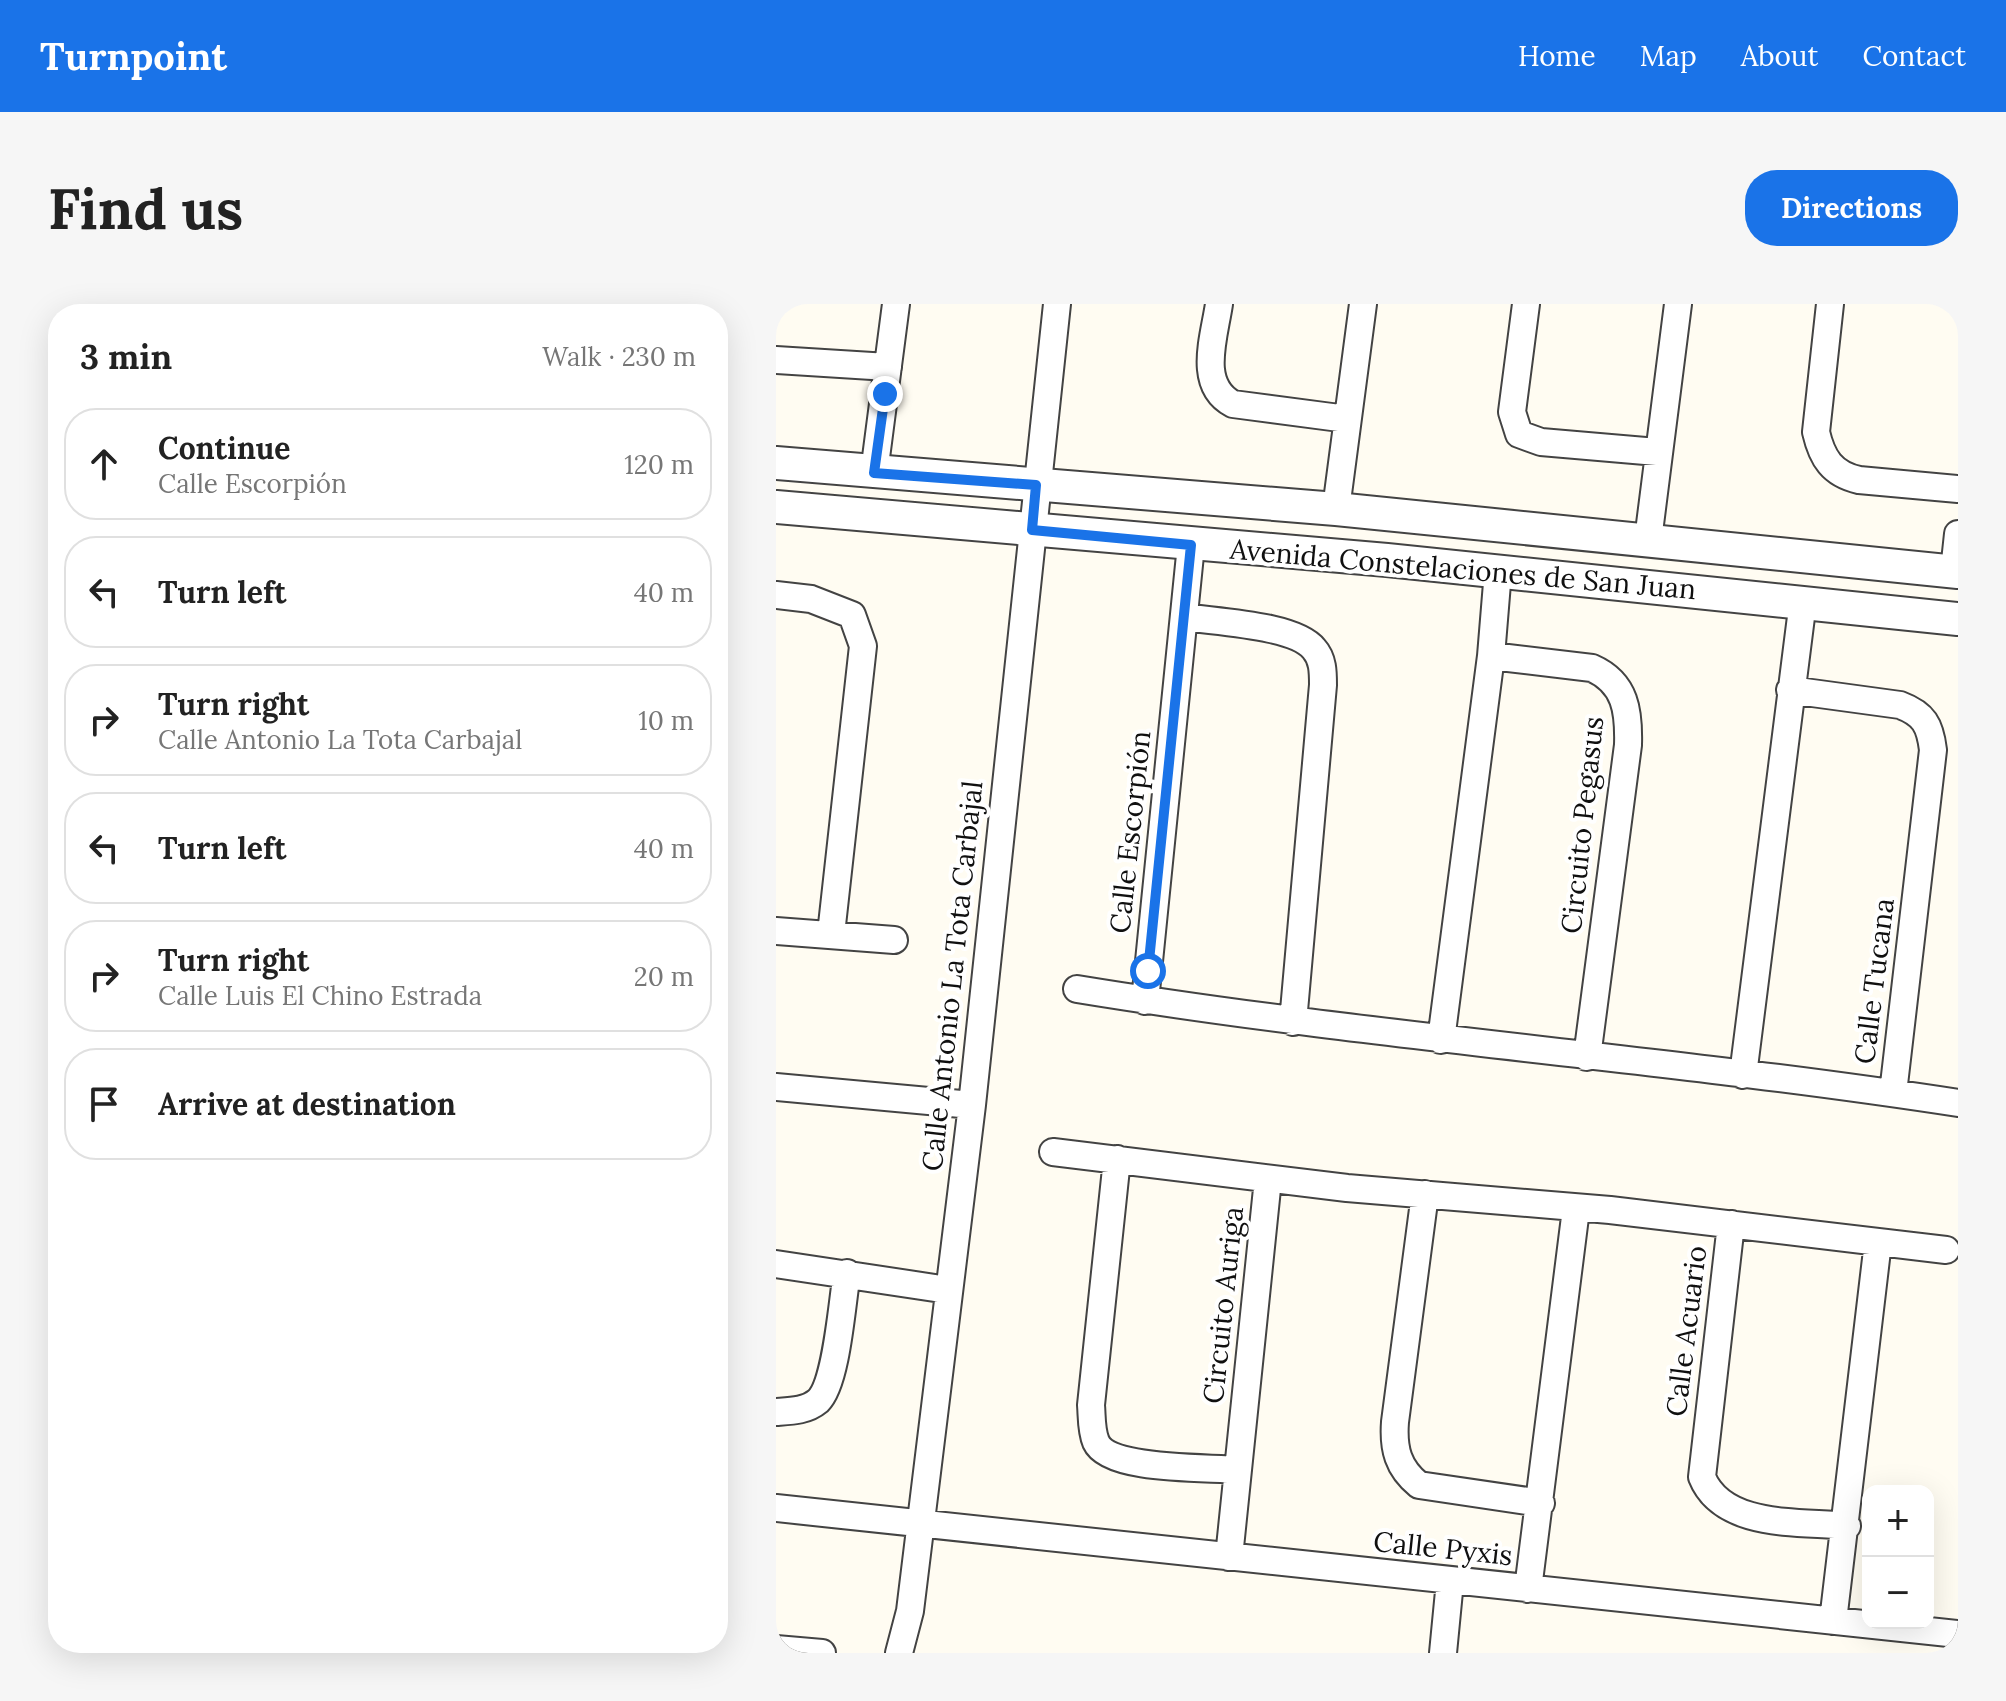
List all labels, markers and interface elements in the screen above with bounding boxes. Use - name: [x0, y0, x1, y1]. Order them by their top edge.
- text: Turnpoint: [40, 32, 227, 80]
- text: Home: [1518, 38, 1596, 74]
- text: Map: [1640, 38, 1697, 74]
- text: About: [1741, 38, 1818, 74]
- text: Contact: [1862, 38, 1966, 74]
- button: Directions: [1745, 170, 1958, 246]
- text: Find us: [48, 173, 243, 244]
- text: 3 min: [80, 335, 172, 378]
- text: Walk · 230 m: [542, 340, 696, 373]
- route end: [867, 376, 903, 412]
- text: Continue: [158, 429, 290, 467]
- icon: ahead: [82, 442, 126, 486]
- text: 120 m: [624, 448, 694, 481]
- text: Calle Escorpión: [158, 467, 347, 500]
- street label: Avenida Constelaciones de San Juan: [1227, 531, 1698, 607]
- icon: left: [82, 570, 126, 614]
- text: Turn left: [158, 573, 286, 611]
- text: 40 m: [634, 576, 694, 609]
- text: Turn right: [158, 685, 309, 723]
- icon: right: [82, 698, 126, 742]
- text: 10 m: [638, 704, 694, 737]
- street label: Circuito Pegasus: [1553, 715, 1611, 935]
- text: Calle Antonio La Tota Carbajal: [158, 723, 522, 756]
- street label: Calle Escorpión: [1101, 729, 1159, 935]
- street label: Calle Antonio La Tota Carbajal: [914, 779, 990, 1173]
- icon: left: [82, 826, 126, 870]
- text: Turn left: [158, 829, 286, 867]
- text: 40 m: [634, 832, 694, 865]
- street label: Calle Tucana: [1846, 896, 1902, 1066]
- text: Turn right: [158, 941, 309, 979]
- route start: [1130, 953, 1166, 989]
- icon: right: [82, 954, 126, 998]
- text: 20 m: [634, 960, 694, 993]
- text: Calle Luis El Chino Estrada: [158, 979, 482, 1012]
- icon: arrive: [82, 1082, 126, 1126]
- text: Arrive at destination: [158, 1085, 456, 1123]
- street label: Circuito Auriga: [1195, 1205, 1251, 1405]
- street label: Calle Acuario: [1658, 1244, 1714, 1418]
- map controls: [1862, 1485, 1934, 1629]
- button: +: [1862, 1485, 1934, 1557]
- street label: Calle Pyxis: [1372, 1523, 1514, 1573]
- button: −: [1862, 1557, 1934, 1629]

